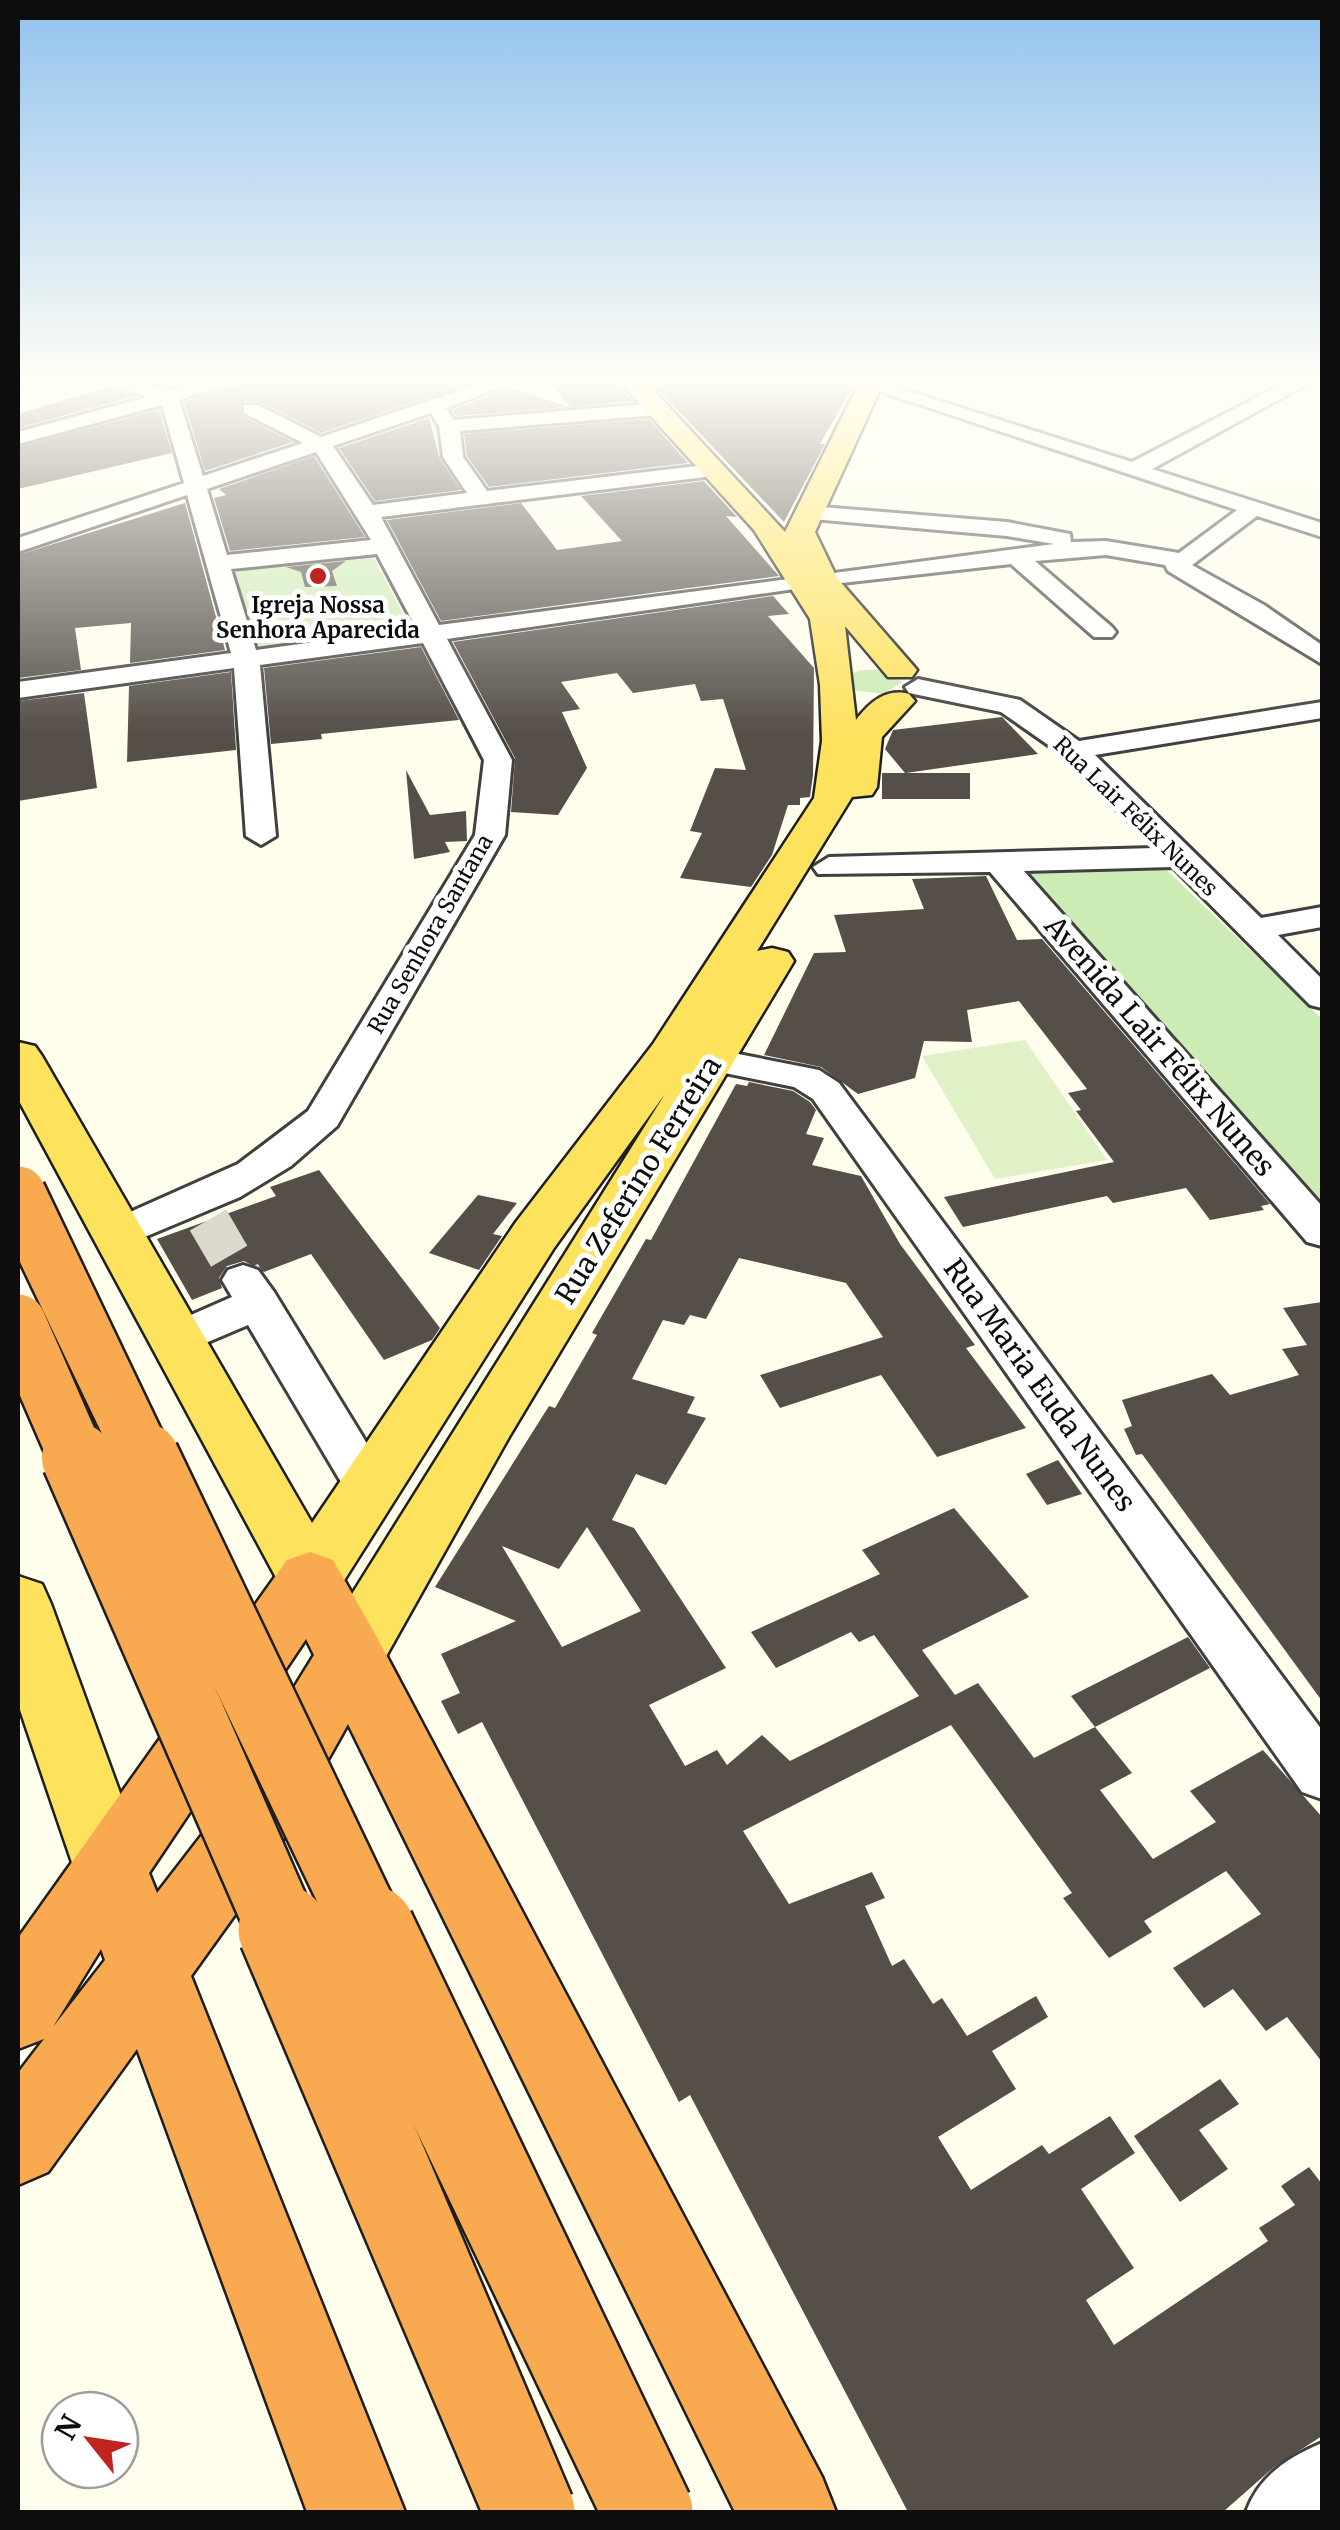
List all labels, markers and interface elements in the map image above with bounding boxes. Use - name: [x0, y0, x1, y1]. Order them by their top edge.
- marker: Igreja Nossa Senhora Aparecida: [307, 565, 329, 587]
- place label: Igreja Nossa Senhora Aparecida: [216, 591, 420, 644]
- street label: Rua Lair Félix Nunes: [1048, 730, 1224, 902]
- street label: Rua Senhora Santana: [362, 829, 499, 1039]
- street label: Avenida Lair Félix Nunes: [1036, 908, 1283, 1184]
- street label: Rua Zeferino Ferreira: [547, 1049, 729, 1311]
- street label: Rua Maria Euda Nunes: [936, 1251, 1144, 1519]
- north arrow: [40, 2390, 140, 2490]
- text: N: [47, 2409, 89, 2446]

